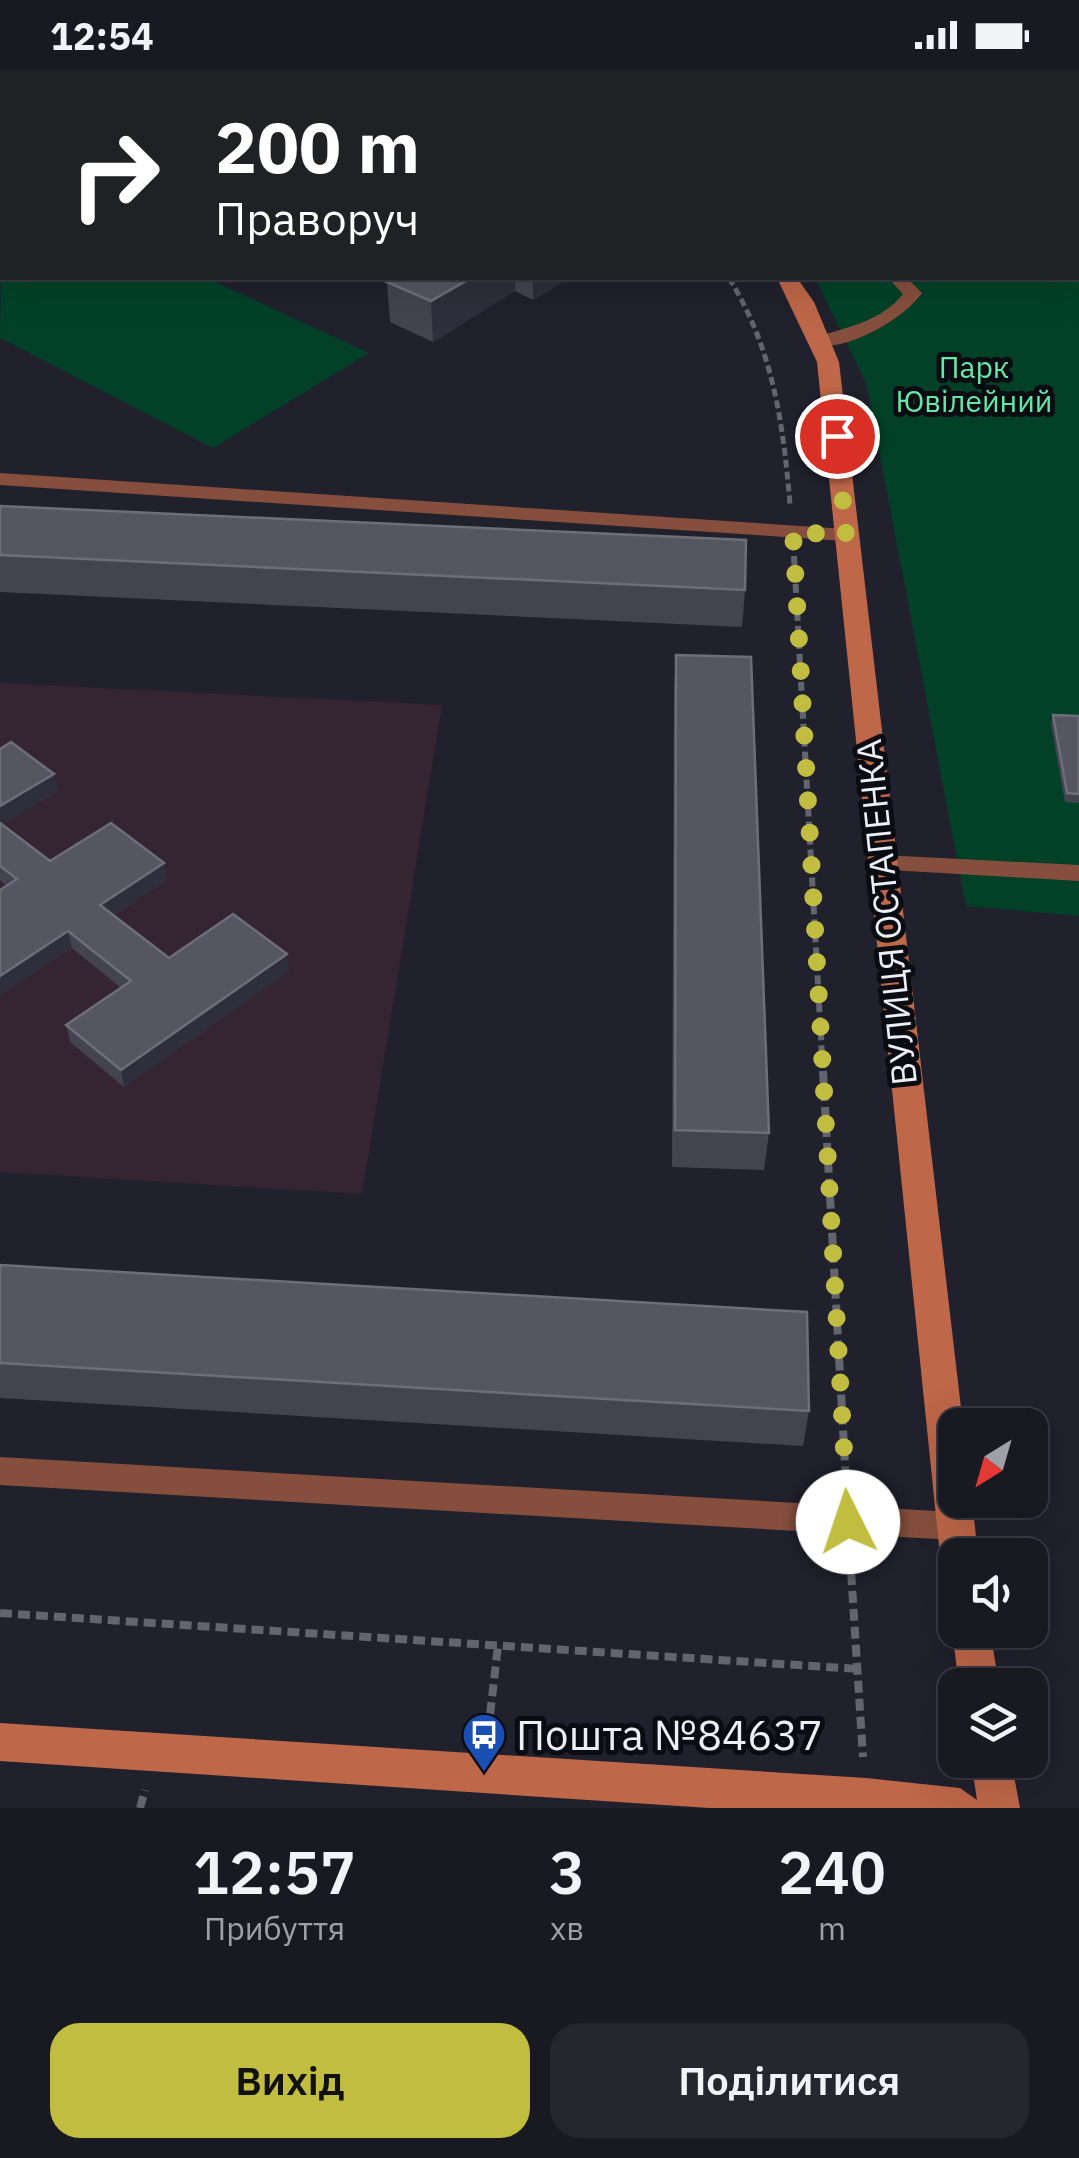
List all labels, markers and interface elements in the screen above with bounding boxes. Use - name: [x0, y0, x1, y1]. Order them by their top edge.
- text: 12:54: [50, 11, 154, 60]
- text: 200 m: [215, 101, 420, 192]
- icon: right: [50, 110, 180, 240]
- text: Праворуч: [215, 189, 419, 247]
- park label: Парк Ювілейний: [895, 347, 1053, 420]
- pin: [795, 394, 880, 479]
- icon: arrive: [810, 409, 865, 464]
- street label: ВУЛИЦЯ ОСТАПЕНКА: [845, 737, 927, 1087]
- north arrow: [938, 1408, 1048, 1518]
- map controls: [938, 1408, 1048, 1778]
- position arrow: [796, 1470, 900, 1574]
- button: sound: [938, 1538, 1048, 1648]
- button: layers: [938, 1668, 1048, 1778]
- place label: Пошта №84637: [516, 1707, 823, 1762]
- bus stop icon: Пошта №84637: [461, 1712, 507, 1773]
- text: 12:57: [193, 1832, 356, 1911]
- text: 3: [549, 1832, 585, 1911]
- text: 240: [778, 1832, 886, 1911]
- text: Прибуття: [204, 1907, 345, 1949]
- text: хв: [550, 1907, 584, 1949]
- text: m: [818, 1907, 846, 1949]
- button: Вихід: [50, 2023, 530, 2138]
- button: Поділитися: [550, 2023, 1029, 2138]

